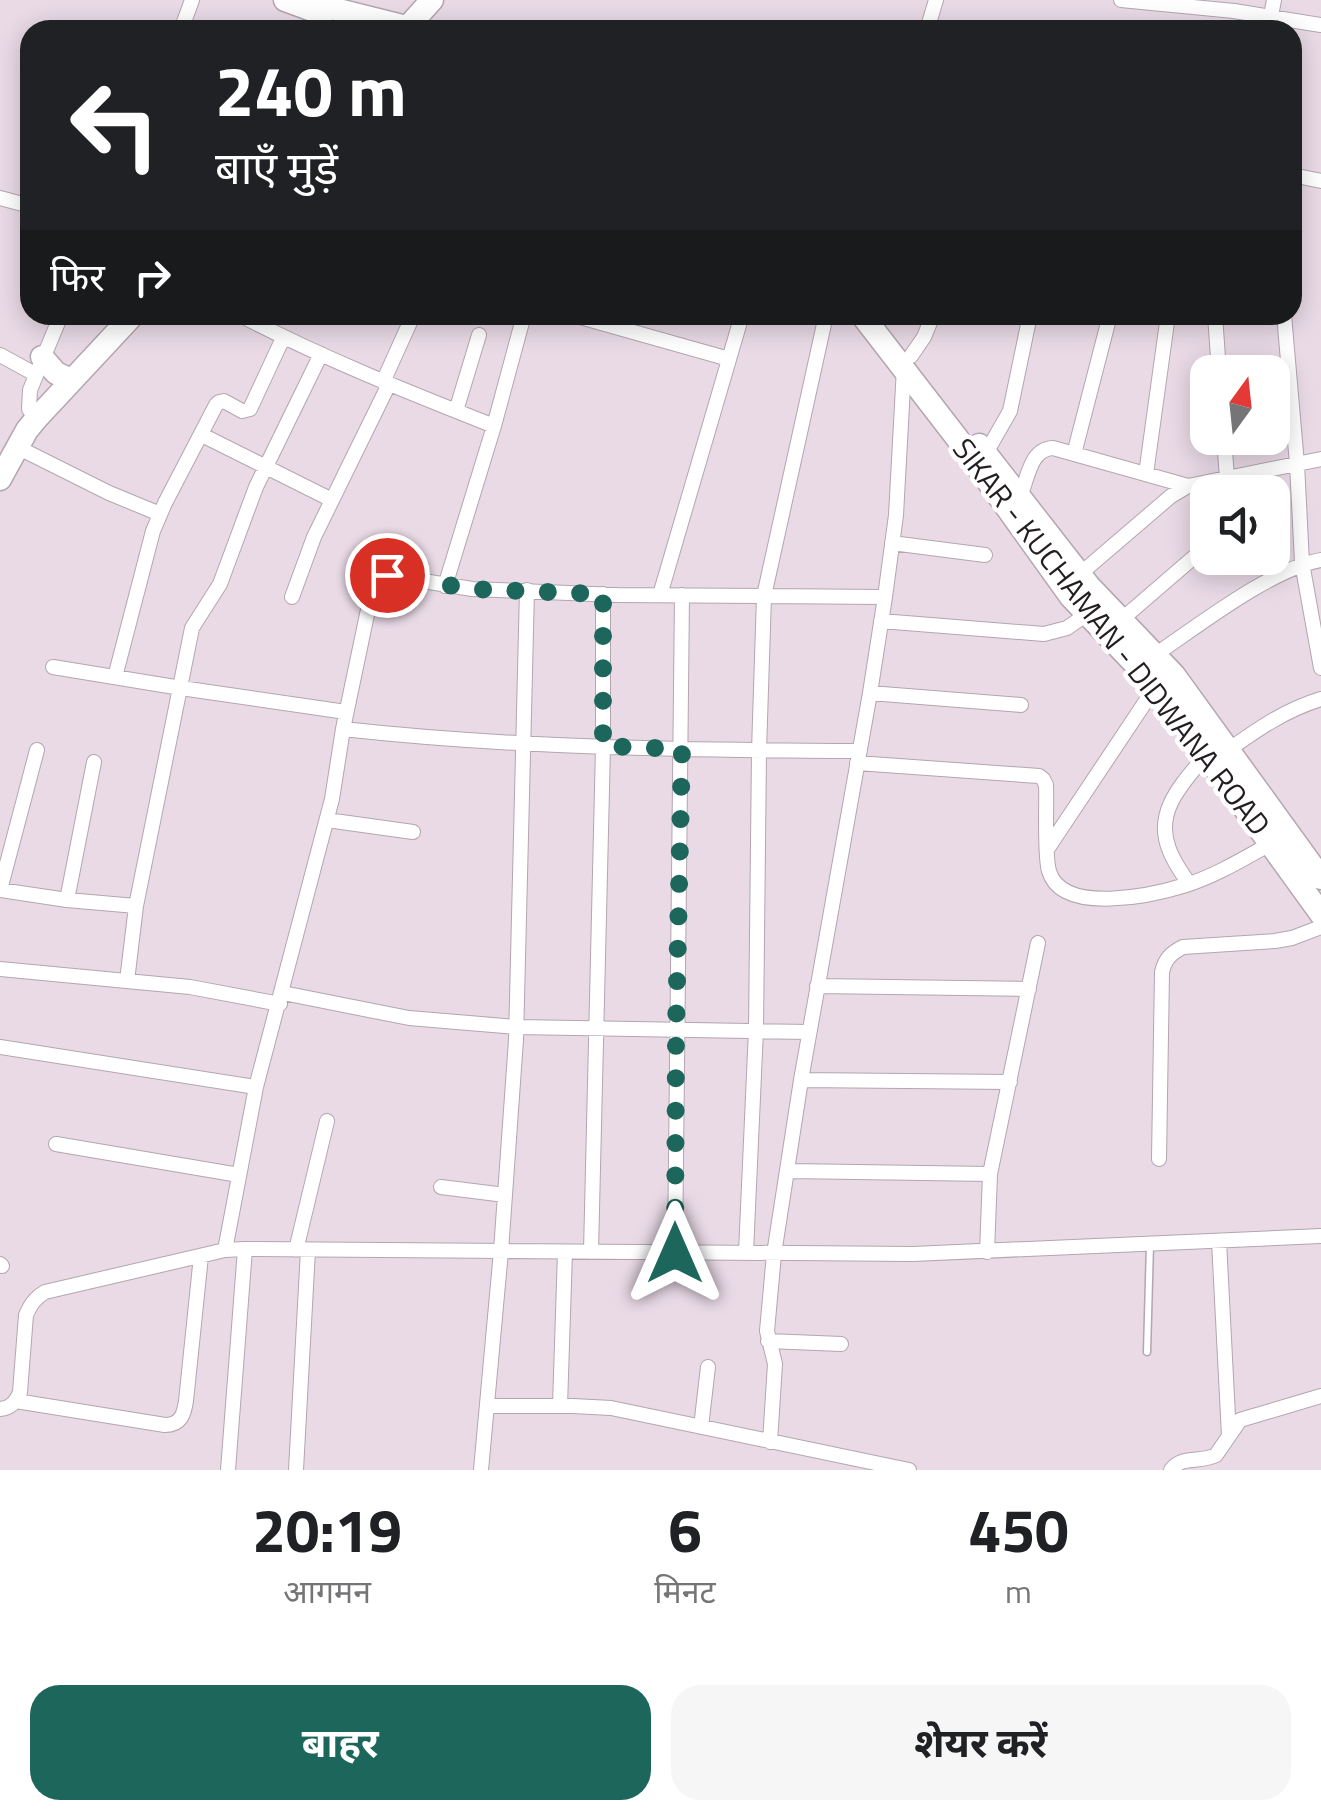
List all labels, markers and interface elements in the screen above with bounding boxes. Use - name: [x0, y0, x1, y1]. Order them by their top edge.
- text: 240 m: [215, 37, 407, 143]
- icon: left: [50, 60, 180, 190]
- text: बाएँ मुड़ें: [215, 133, 338, 201]
- text: फिर: [50, 248, 105, 306]
- icon: right: [125, 250, 180, 305]
- north arrow: [1190, 355, 1290, 455]
- map controls: [1190, 355, 1290, 575]
- street label: SIKAR - KUCHAMAN - DIDWANA ROAD: [942, 428, 1282, 845]
- button: sound: [1190, 475, 1290, 575]
- pin: [345, 533, 430, 618]
- icon: arrive: [360, 548, 415, 603]
- position arrow: [623, 1201, 727, 1305]
- text: 20:19: [252, 1484, 402, 1575]
- text: 6: [668, 1484, 702, 1575]
- text: 450: [968, 1484, 1069, 1575]
- text: आगमन: [283, 1567, 371, 1615]
- text: मिनट: [654, 1567, 716, 1615]
- text: m: [1005, 1567, 1032, 1615]
- button: बाहर: [30, 1685, 651, 1800]
- button: शेयर करें: [671, 1685, 1291, 1800]

